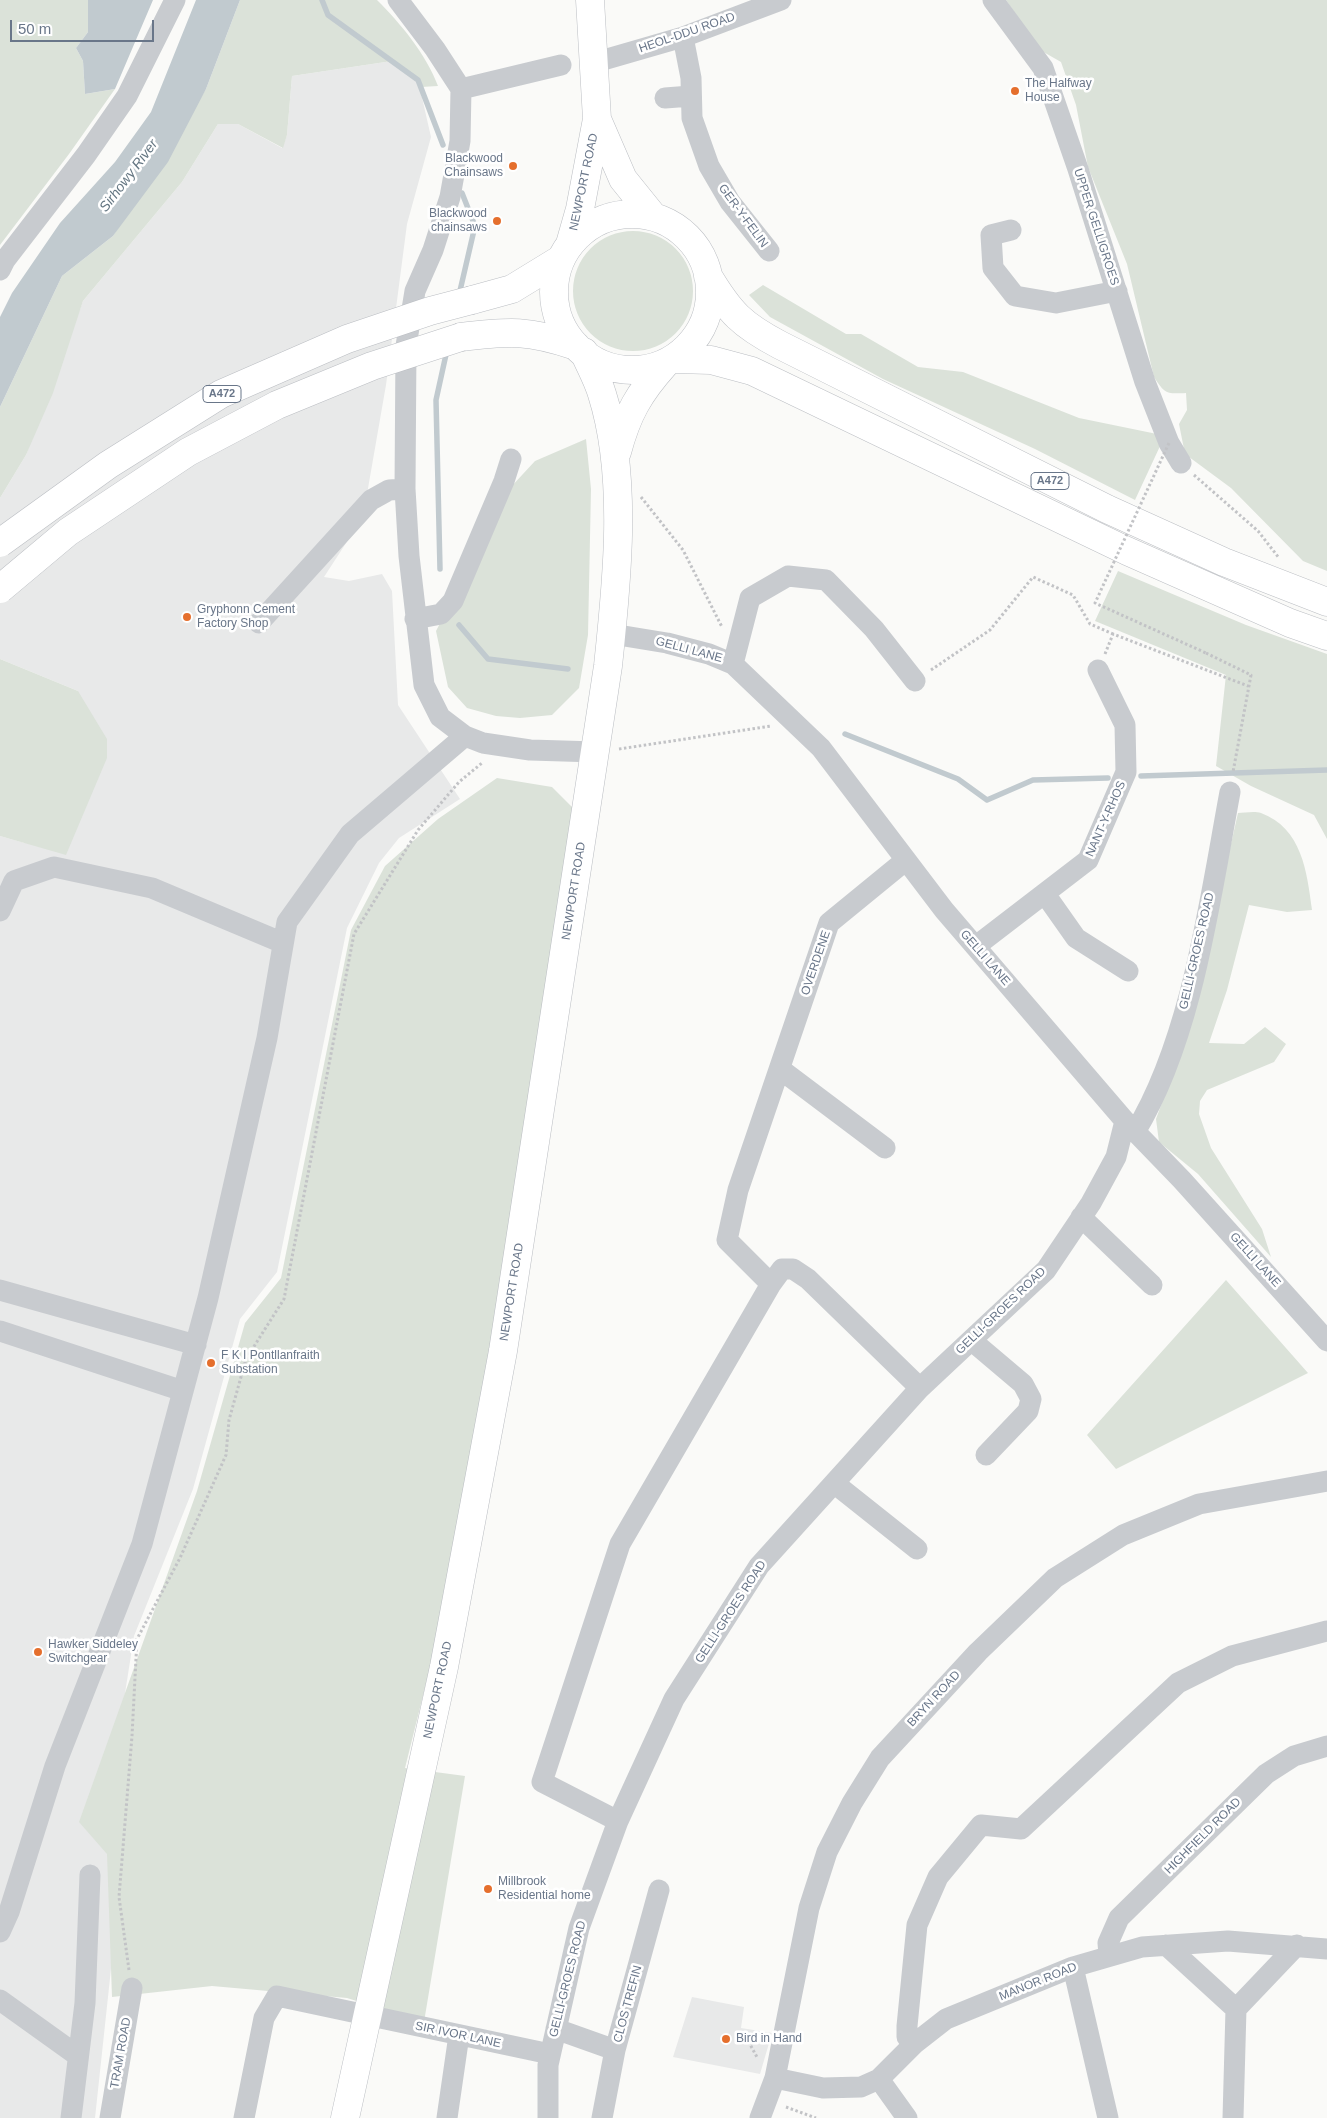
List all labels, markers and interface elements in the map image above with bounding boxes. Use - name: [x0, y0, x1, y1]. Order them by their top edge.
- scale bar: [12, 10, 156, 42]
- street label: HEOL-DDU ROAD: [637, 10, 737, 56]
- text: 50 m: [18, 20, 51, 37]
- place label: The Halfway House: [1025, 77, 1092, 105]
- marker: The Halfway House: [1009, 85, 1021, 97]
- street label: NEWPORT ROAD: [567, 132, 601, 232]
- water label: Sirhowy River: [96, 136, 162, 216]
- place label: Blackwood Chainsaws: [444, 152, 503, 180]
- marker: Blackwood Chainsaws: [507, 160, 519, 172]
- street label: UPPER GELLIGROES: [1070, 167, 1122, 287]
- street label: GER-Y-FELIN: [715, 181, 771, 251]
- place label: Blackwood chainsaws: [429, 207, 487, 235]
- marker: Blackwood chainsaws: [491, 215, 503, 227]
- road number: A472: [203, 386, 241, 402]
- road number: A472: [1031, 472, 1069, 490]
- place label: Gryphonn Cement Factory Shop: [197, 603, 295, 631]
- marker: Gryphonn Cement Factory Shop: [181, 611, 193, 623]
- street label: GELLI LANE: [654, 634, 724, 666]
- street label: NANT-Y-RHOS: [1083, 779, 1129, 859]
- street label: NEWPORT ROAD: [559, 841, 589, 941]
- street label: GELLI-GROES ROAD: [1177, 891, 1217, 1011]
- street label: GELLI LANE: [957, 927, 1013, 989]
- street label: OVERDENE: [798, 929, 834, 997]
- street label: GELLI LANE: [1227, 1230, 1283, 1290]
- street label: NEWPORT ROAD: [497, 1242, 527, 1342]
- street label: GELLI-GROES ROAD: [953, 1264, 1049, 1358]
- place label: F K I Pontllanfraith Substation: [221, 1349, 320, 1377]
- marker: F K I Pontllanfraith Substation: [205, 1357, 217, 1369]
- street label: GELLI-GROES ROAD: [692, 1558, 770, 1666]
- place label: Hawker Siddeley Switchgear: [48, 1638, 138, 1666]
- street label: NEWPORT ROAD: [421, 1640, 455, 1740]
- marker: Hawker Siddeley Switchgear: [32, 1646, 44, 1658]
- street label: BRYN ROAD: [904, 1668, 964, 1730]
- street label: HIGHFIELD ROAD: [1162, 1795, 1244, 1877]
- place label: Millbrook Residential home: [498, 1875, 591, 1903]
- marker: Millbrook Residential home: [482, 1883, 494, 1895]
- street label: GELLI-GROES ROAD: [547, 1919, 589, 2039]
- street label: MANOR ROAD: [997, 1960, 1079, 2004]
- street label: CLOS TREFIN: [611, 1964, 645, 2044]
- street label: TRAM ROAD: [108, 2016, 134, 2090]
- street label: SIR IVOR LANE: [414, 2019, 502, 2051]
- place label: Bird in Hand: [736, 2032, 802, 2046]
- marker: Bird in Hand: [720, 2033, 732, 2045]

